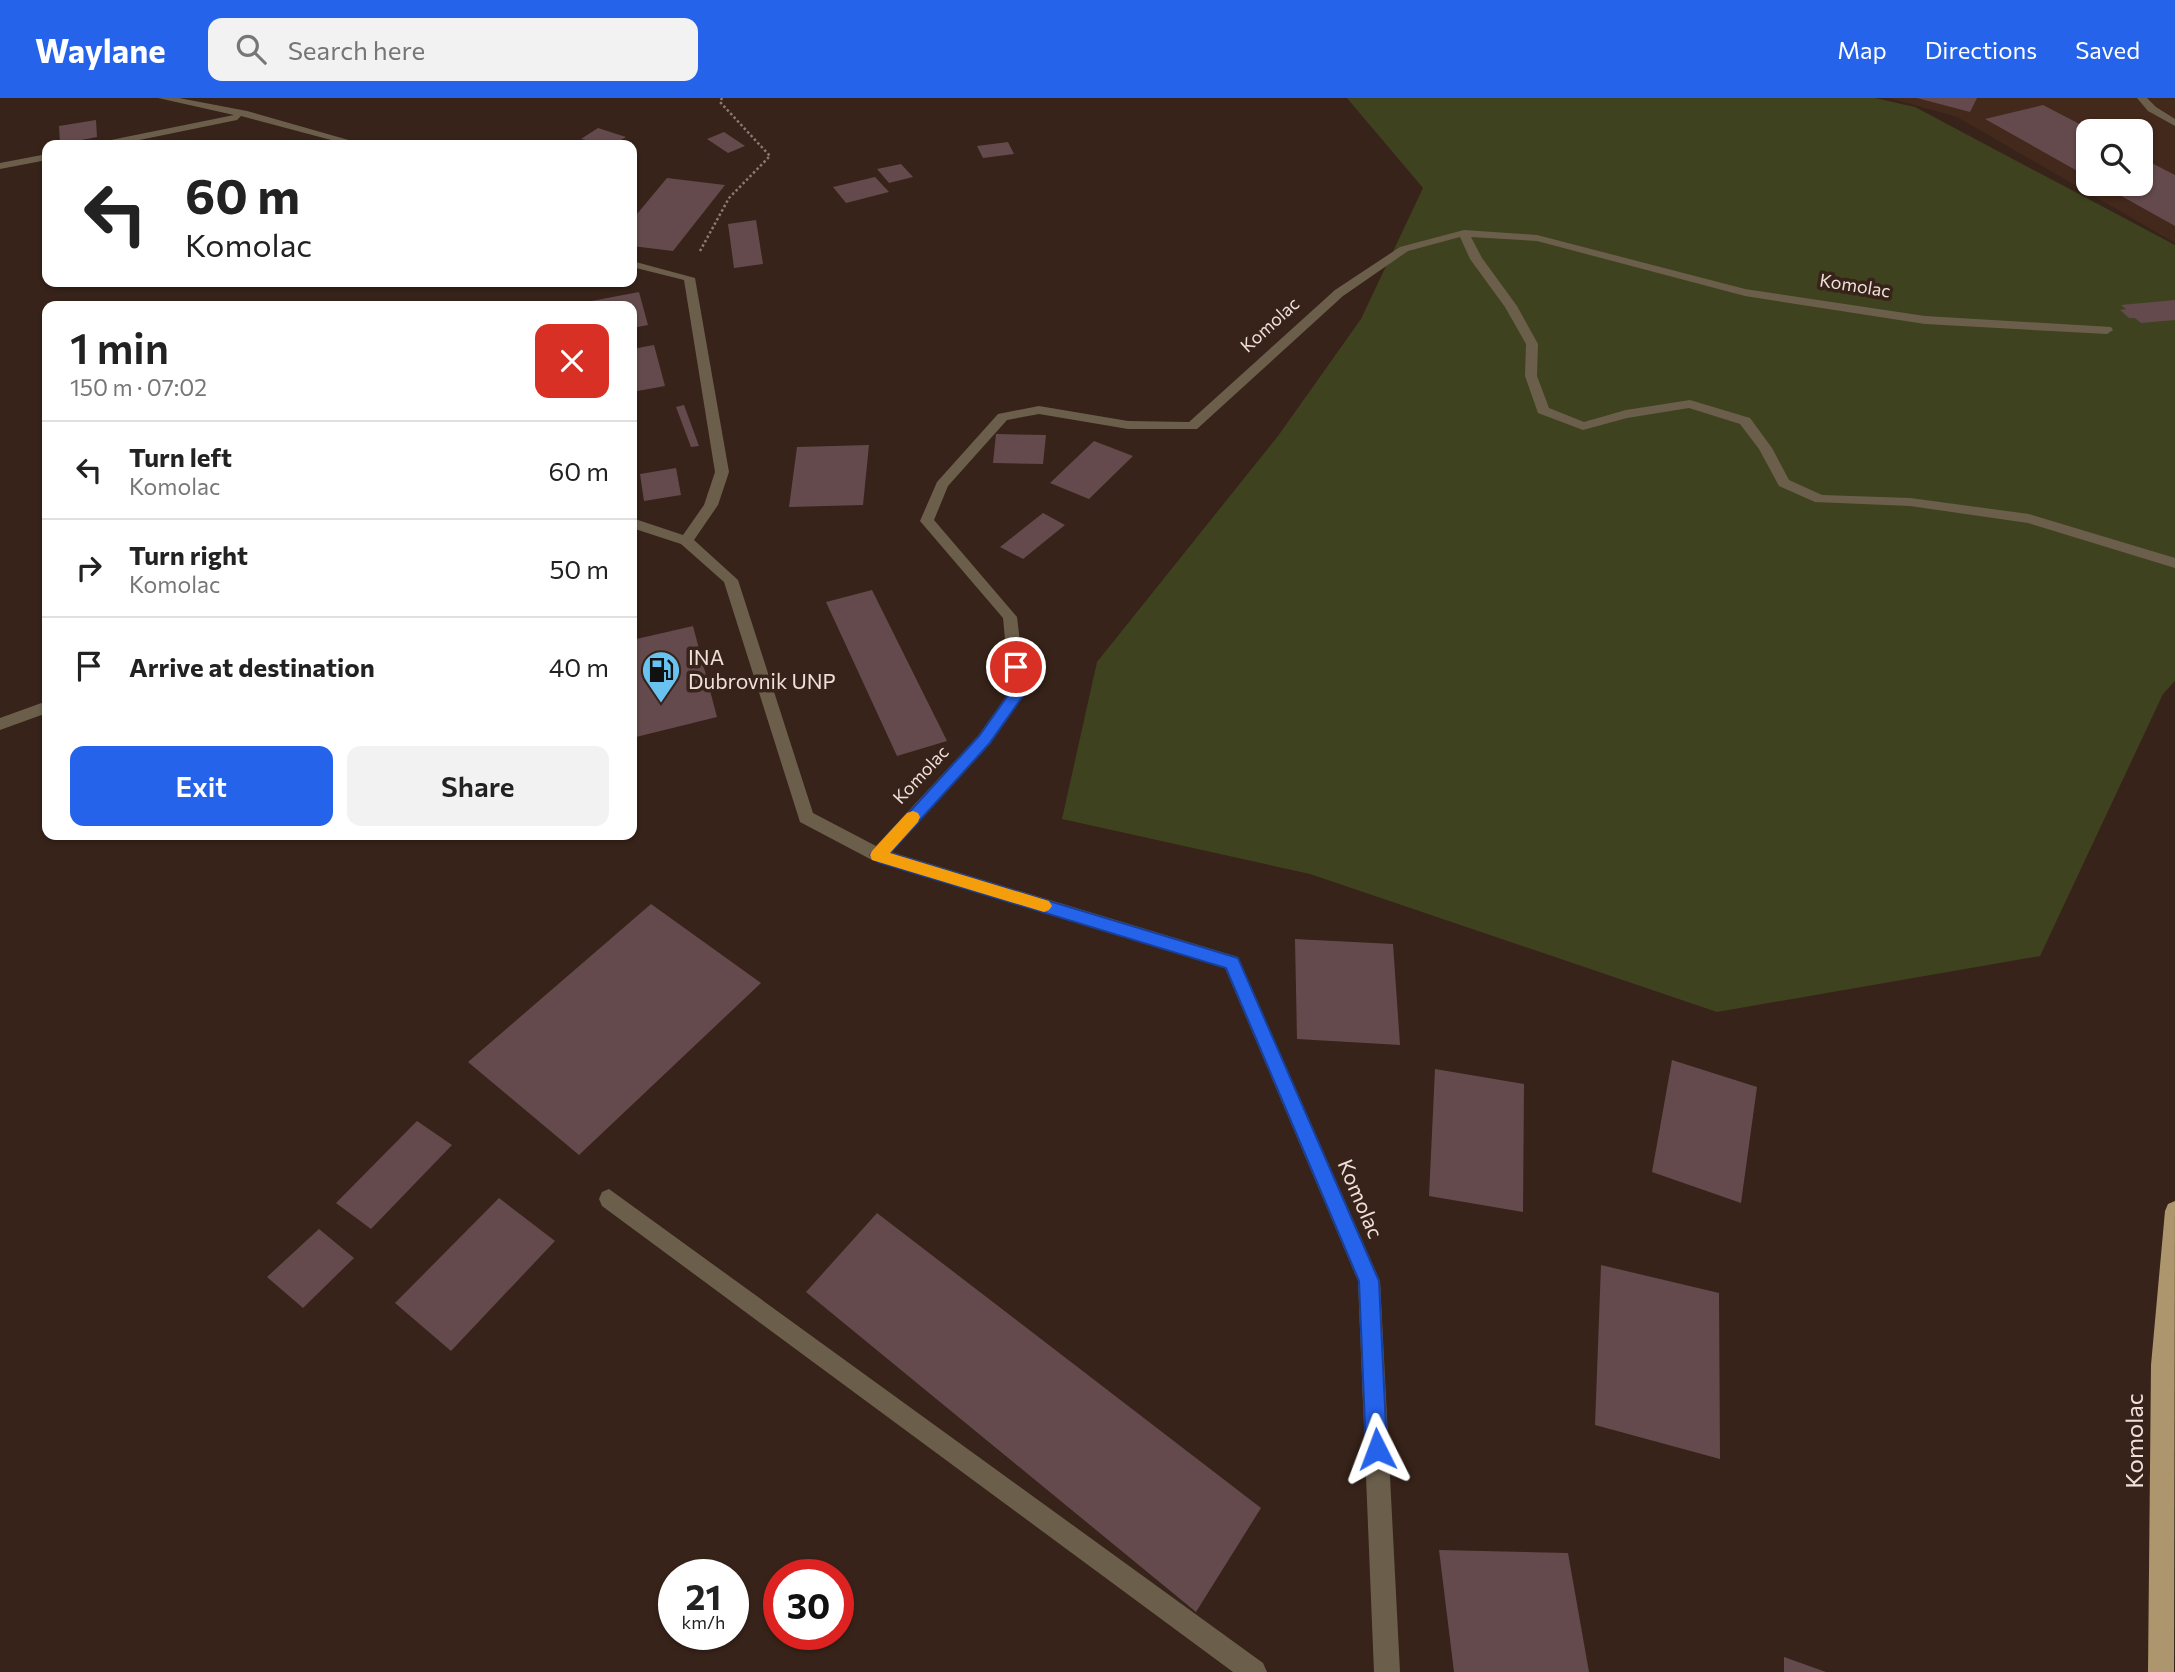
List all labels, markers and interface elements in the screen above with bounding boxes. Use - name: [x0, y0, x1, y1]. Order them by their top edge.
- search box: [208, 18, 698, 81]
- text: Waylane: [35, 29, 166, 70]
- icon: search: [232, 30, 270, 68]
- text: Search here: [288, 34, 425, 65]
- text: Map: [1837, 35, 1887, 64]
- text: Directions: [1925, 35, 2037, 64]
- text: Saved: [2075, 35, 2140, 64]
- map controls: [2076, 119, 2153, 196]
- button: search: [2076, 119, 2153, 196]
- text: 60 m: [185, 164, 300, 224]
- icon: left: [70, 168, 161, 259]
- text: Komolac: [185, 224, 312, 264]
- street label: Komolac: [1818, 269, 1892, 301]
- street label: Komolac: [1235, 292, 1303, 356]
- text: 1 min: [70, 321, 169, 373]
- button: close: [535, 324, 609, 398]
- text: 150 m · 07:02: [70, 373, 207, 401]
- text: Turn left: [129, 441, 232, 472]
- icon: left: [70, 451, 108, 489]
- text: 60 m: [549, 455, 609, 486]
- text: Komolac: [129, 472, 220, 500]
- text: Turn right: [129, 539, 248, 570]
- icon: right: [70, 549, 108, 587]
- text: 50 m: [549, 553, 609, 584]
- text: Komolac: [129, 570, 220, 598]
- pin: [986, 637, 1046, 697]
- place label: INA Dubrovnik UNP: [688, 644, 836, 693]
- icon: arrive: [70, 647, 108, 685]
- icon: arrive: [997, 648, 1035, 686]
- fuel station icon: INA Dubrovnik UNP: [640, 649, 682, 704]
- text: Arrive at destination: [129, 651, 375, 682]
- text: 40 m: [549, 651, 609, 682]
- street label: Komolac: [888, 741, 953, 808]
- button: Exit: [70, 746, 333, 826]
- button: Share: [347, 746, 609, 826]
- street label: Komolac: [1334, 1155, 1389, 1242]
- street label: Komolac: [2119, 1393, 2148, 1489]
- position arrow: [1340, 1412, 1414, 1486]
- speed limit sign: 30: [763, 1559, 854, 1650]
- text: 21: [686, 1574, 721, 1617]
- text: km/h: [682, 1611, 725, 1633]

